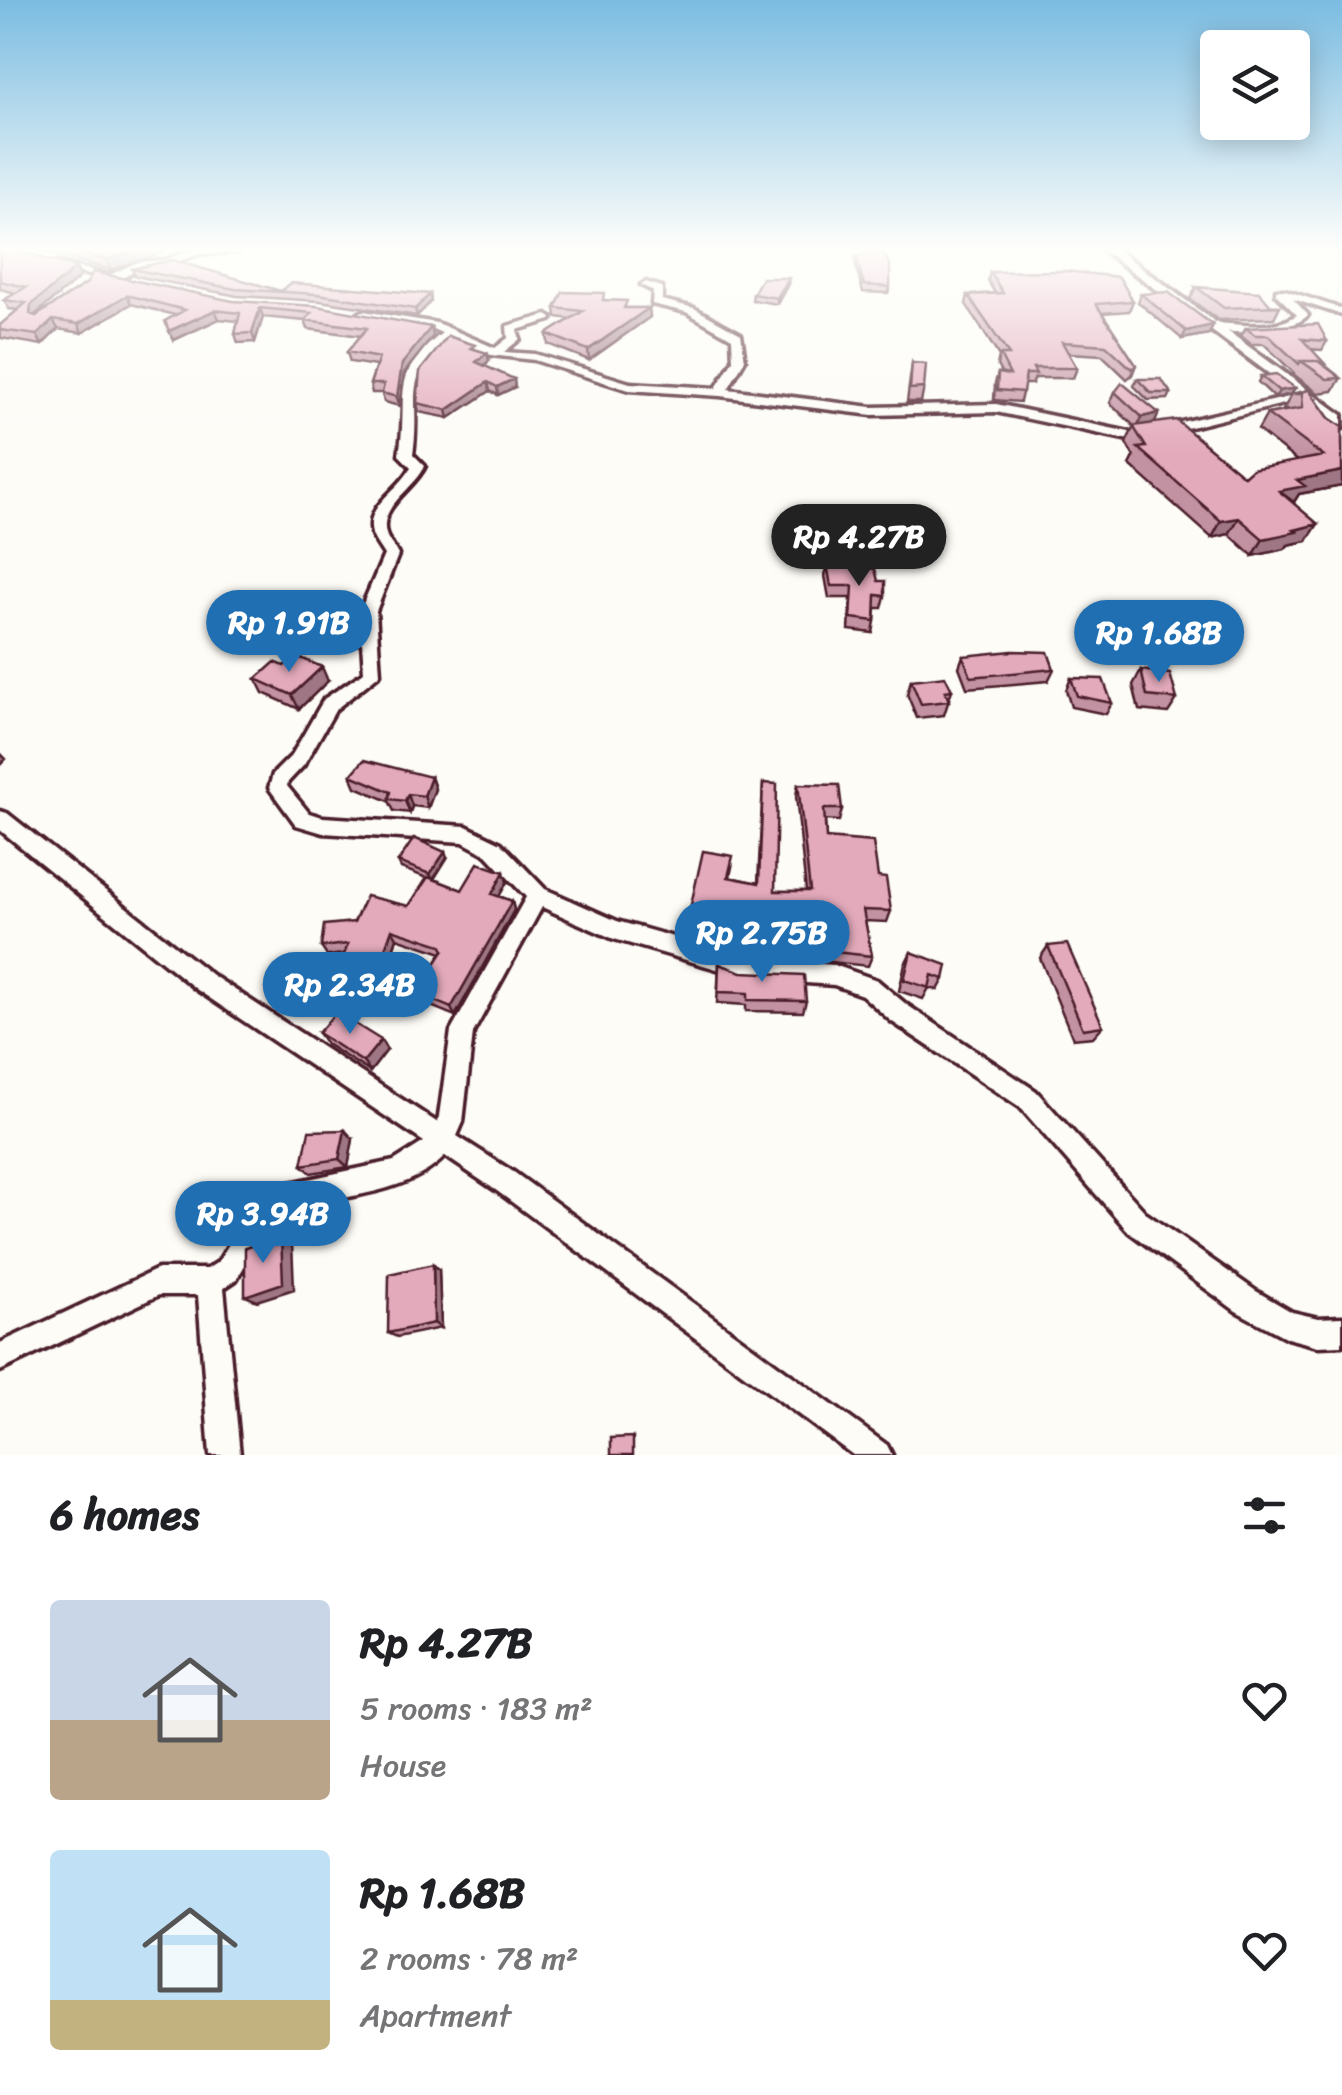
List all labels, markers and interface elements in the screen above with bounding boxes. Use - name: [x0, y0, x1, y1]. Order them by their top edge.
- map controls: [1200, 30, 1310, 140]
- button: layers: [1200, 30, 1310, 140]
- pin: Rp 4.27B: [756, 504, 962, 589]
- text: Rp 4.27B: [793, 508, 925, 565]
- pin: Rp 1.91B: [186, 590, 392, 675]
- text: Rp 1.91B: [228, 594, 350, 651]
- pin: Rp 1.68B: [1056, 600, 1262, 685]
- text: Rp 1.68B: [1096, 604, 1222, 661]
- pin: Rp 2.75B: [659, 900, 865, 985]
- text: Rp 2.75B: [697, 904, 827, 961]
- pin: Rp 2.34B: [247, 952, 453, 1037]
- text: Rp 2.34B: [285, 956, 415, 1013]
- pin: Rp 3.94B: [160, 1181, 366, 1266]
- text: Rp 3.94B: [197, 1185, 329, 1242]
- text: 6 homes: [50, 1478, 199, 1552]
- icon: filters: [1237, 1488, 1292, 1543]
- text: Rp 4.27B: [360, 1606, 532, 1680]
- icon: home: [130, 1640, 250, 1760]
- icon: heart: [1237, 1673, 1292, 1728]
- text: 5 rooms · 183 m²: [360, 1680, 592, 1737]
- text: House: [360, 1737, 446, 1794]
- text: Rp 1.68B: [360, 1856, 525, 1930]
- icon: home: [130, 1890, 250, 2010]
- icon: heart: [1237, 1923, 1292, 1978]
- text: 2 rooms · 78 m²: [360, 1930, 578, 1987]
- text: Apartment: [360, 1987, 511, 2044]

